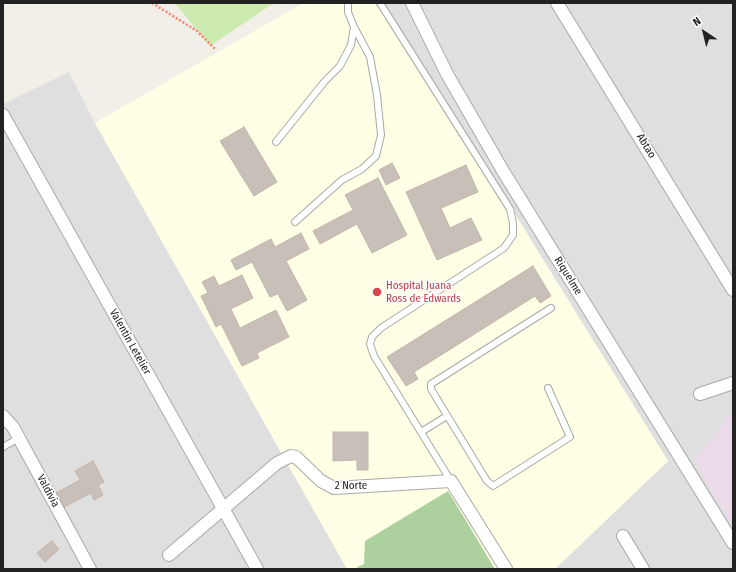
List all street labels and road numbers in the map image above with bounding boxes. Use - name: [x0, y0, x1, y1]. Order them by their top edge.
- street label: Abtao: [634, 131, 658, 161]
- street label: Riquelme: [551, 254, 585, 298]
- street label: Valentín Letelier: [106, 307, 154, 377]
- street label: Valdivia: [34, 472, 62, 510]
- street label: 2 Norte: [335, 479, 367, 493]

